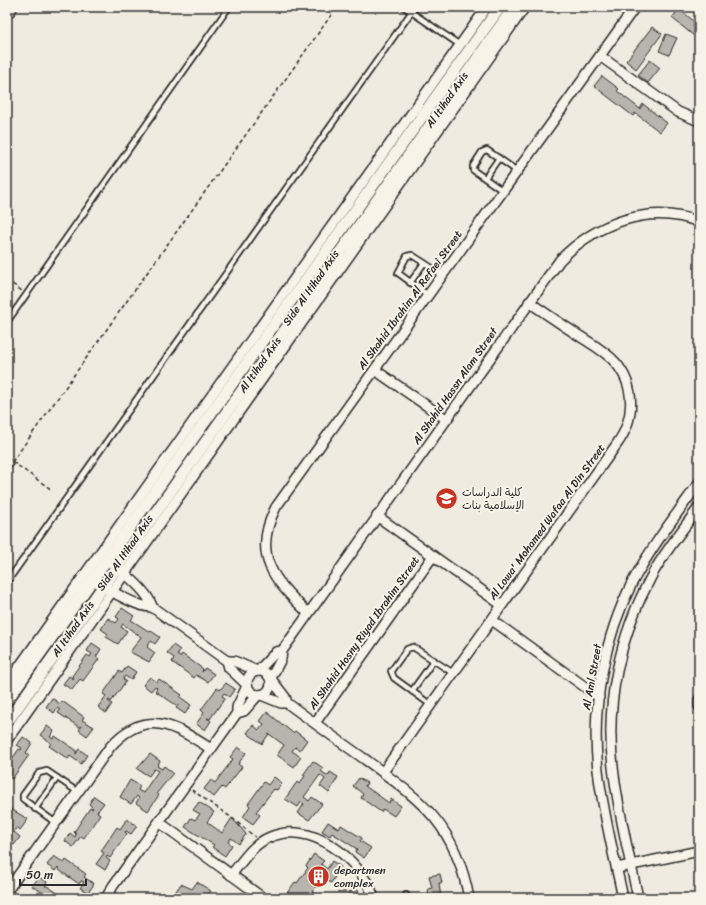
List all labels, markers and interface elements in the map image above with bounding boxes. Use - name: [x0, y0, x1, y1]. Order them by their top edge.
- street label: Al Itihad Axis: [420, 68, 474, 133]
- street label: Al Shahid Ibrahim Al Refaei Street: [352, 226, 467, 374]
- street label: Side Al Itihad Axis: [278, 245, 345, 330]
- street label: Al Shahid Hassn Alam Street: [407, 323, 503, 449]
- street label: Al Itihad Axis: [233, 333, 287, 398]
- street label: Al Lowa' Mohamed Wafaa Al Din Street: [483, 440, 610, 605]
- place label: كلية الدراسات الإسلامية بنات: [462, 483, 524, 515]
- school or university icon: كلية الدراسات الإسلامية بنات: [434, 485, 460, 511]
- street label: Side Al Itihad Axis: [92, 510, 159, 595]
- street label: Al Shahid Hosny Riyad Ibrahim Street: [303, 552, 425, 715]
- street label: Al Itihad Axis: [46, 597, 100, 662]
- street label: Al Aml Street: [577, 642, 607, 713]
- scale bar: [20, 861, 86, 887]
- place label: departmen complex: [334, 861, 386, 893]
- building icon: departmen complex: [306, 863, 332, 889]
- text: 50 m: [26, 864, 53, 886]

